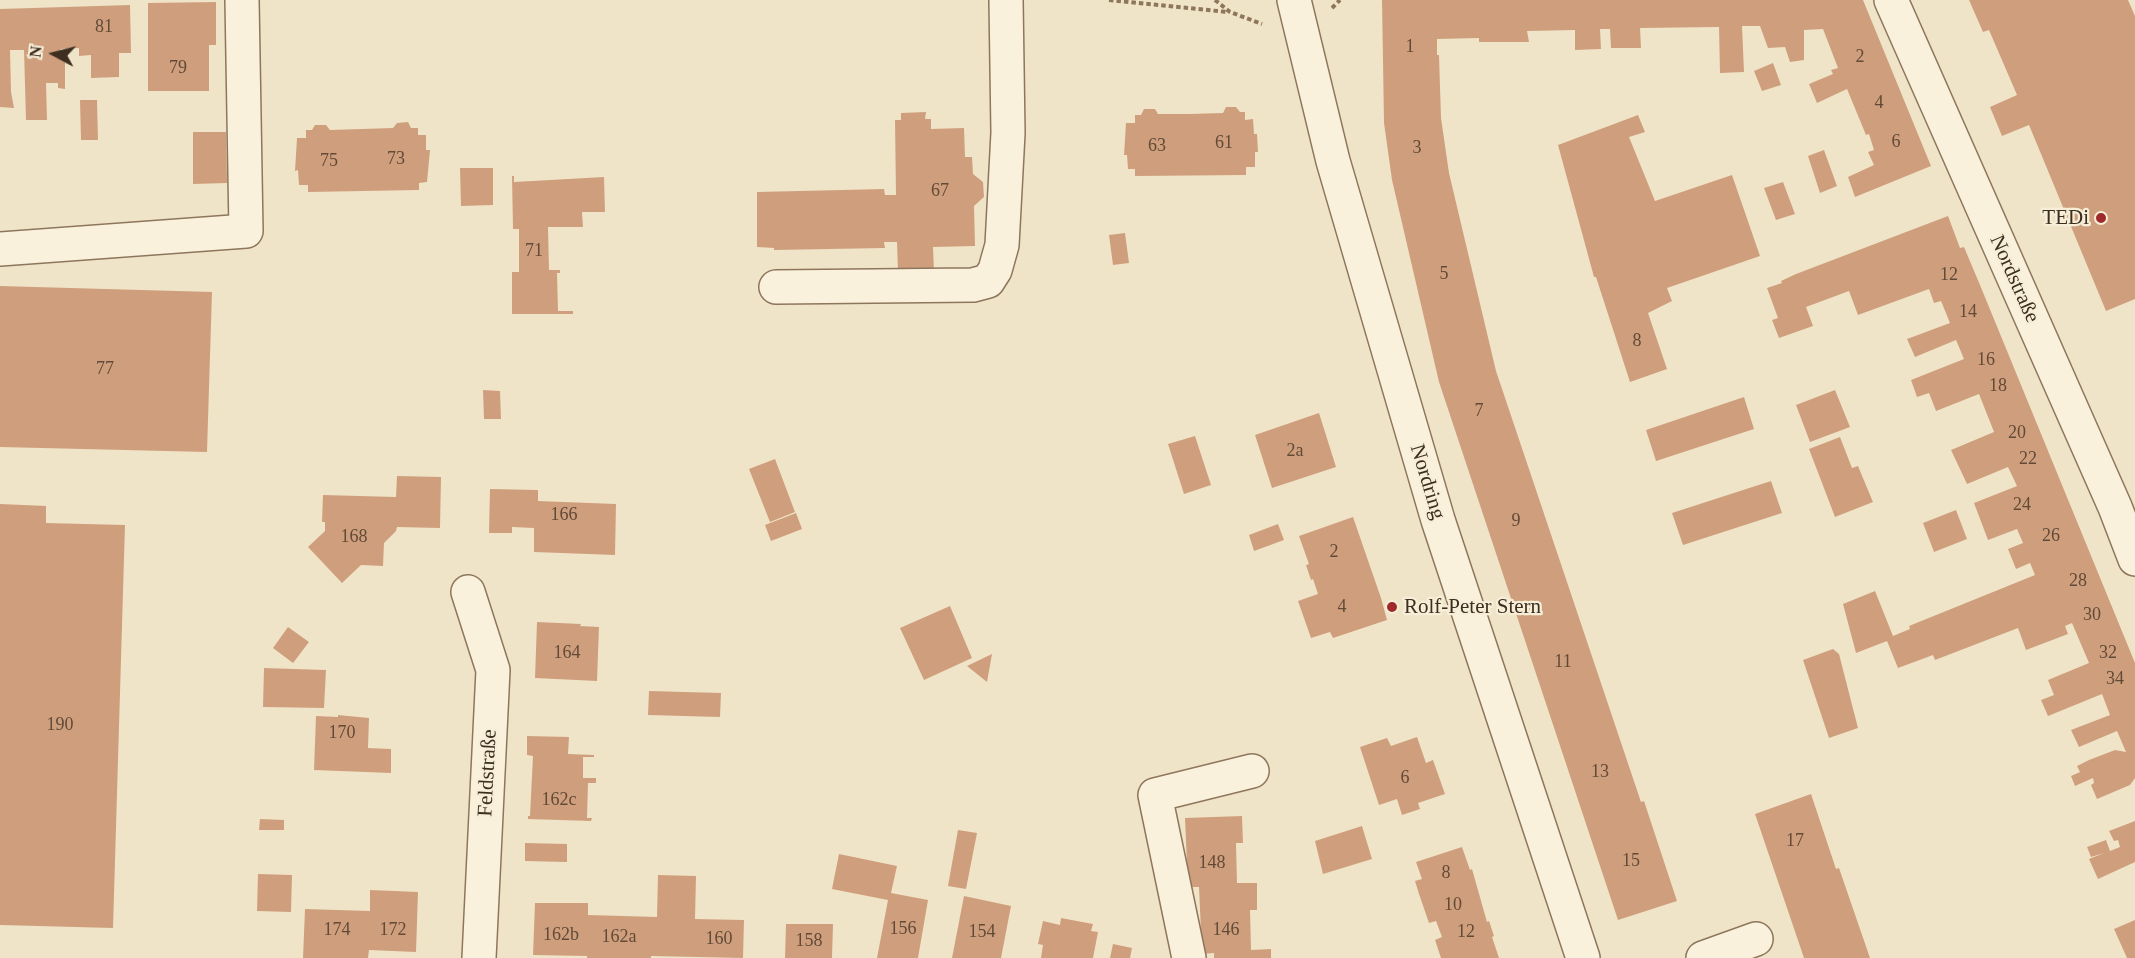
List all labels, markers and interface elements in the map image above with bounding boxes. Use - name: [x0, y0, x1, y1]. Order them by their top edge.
- house number: 81: [95, 16, 113, 38]
- north arrow: [24, 24, 84, 84]
- house number: 1: [1406, 36, 1414, 58]
- text: N: [26, 45, 45, 59]
- house number: 2: [1856, 46, 1864, 68]
- house number: 79: [169, 57, 187, 79]
- house number: 4: [1874, 92, 1884, 114]
- house number: 6: [1892, 131, 1900, 153]
- house number: 61: [1215, 132, 1233, 154]
- house number: 63: [1148, 135, 1166, 157]
- house number: 3: [1412, 137, 1422, 159]
- house number: 73: [387, 148, 405, 170]
- house number: 75: [320, 150, 338, 172]
- house number: 67: [931, 180, 949, 202]
- place label: TEDi: [2042, 205, 2089, 231]
- marker: TEDi: [2094, 211, 2108, 225]
- street label: Nordstraße: [1984, 231, 2044, 327]
- house number: 71: [525, 240, 543, 262]
- house number: 5: [1440, 263, 1448, 285]
- house number: 12: [1940, 264, 1958, 286]
- house number: 14: [1959, 301, 1977, 323]
- house number: 8: [1632, 330, 1642, 352]
- house number: 16: [1977, 349, 1995, 371]
- house number: 77: [96, 358, 114, 380]
- house number: 18: [1989, 375, 2007, 397]
- house number: 7: [1474, 400, 1484, 422]
- house number: 20: [2008, 422, 2026, 444]
- house number: 2a: [1287, 440, 1303, 462]
- street label: Nordring: [1404, 442, 1450, 522]
- house number: 22: [2019, 448, 2037, 470]
- house number: 24: [2013, 494, 2031, 516]
- house number: 166: [550, 504, 578, 526]
- house number: 9: [1512, 510, 1520, 532]
- house number: 26: [2042, 525, 2060, 547]
- house number: 168: [340, 526, 368, 548]
- house number: 2: [1330, 541, 1338, 563]
- house number: 28: [2069, 570, 2087, 592]
- place label: Rolf-Peter Stern: [1404, 594, 1541, 620]
- house number: 4: [1338, 596, 1346, 618]
- marker: Rolf-Peter Stern: [1385, 600, 1399, 614]
- house number: 30: [2083, 604, 2101, 626]
- house number: 164: [554, 642, 580, 664]
- house number: 32: [2099, 642, 2117, 664]
- house number: 11: [1554, 651, 1572, 673]
- house number: 34: [2106, 668, 2124, 690]
- house number: 190: [46, 714, 74, 736]
- house number: 170: [328, 722, 356, 744]
- street label: Feldstraße: [473, 729, 503, 817]
- house number: 13: [1591, 761, 1609, 783]
- house number: 6: [1400, 767, 1410, 789]
- house number: 162c: [542, 789, 576, 811]
- house number: 17: [1786, 830, 1804, 852]
- house number: 15: [1622, 850, 1640, 872]
- house number: 148: [1198, 852, 1226, 874]
- house number: 8: [1442, 862, 1450, 884]
- house number: 10: [1444, 894, 1462, 916]
- house number: 156: [890, 918, 916, 940]
- house number: 174: [324, 919, 350, 941]
- house number: 172: [380, 919, 406, 941]
- house number: 146: [1212, 919, 1240, 941]
- house number: 154: [968, 921, 996, 943]
- house number: 12: [1457, 921, 1475, 943]
- house number: 162b: [543, 924, 579, 946]
- house number: 162a: [602, 926, 636, 948]
- house number: 160: [706, 928, 732, 950]
- house number: 158: [796, 930, 822, 952]

